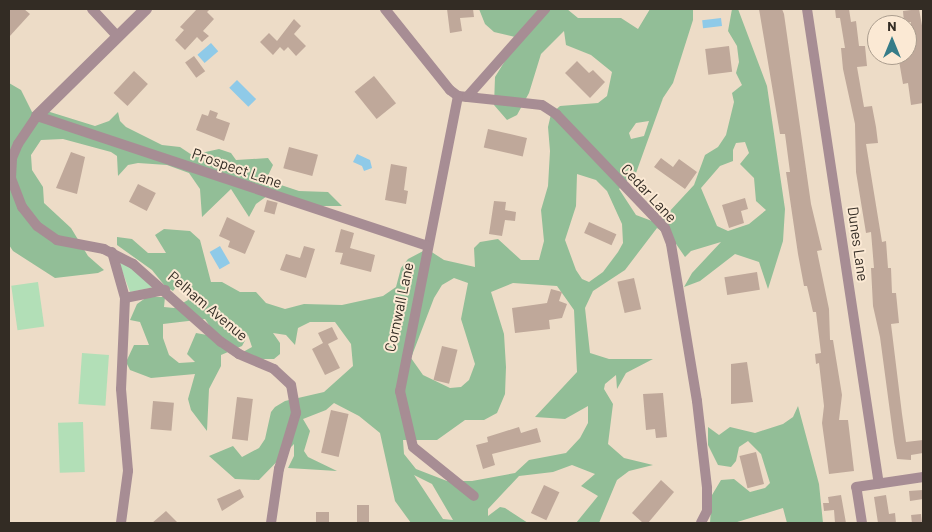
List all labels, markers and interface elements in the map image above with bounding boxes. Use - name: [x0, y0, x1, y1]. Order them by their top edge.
- north arrow: [867, 15, 917, 65]
- text: N: [887, 17, 897, 34]
- street label: Prospect Lane: [190, 144, 284, 192]
- street label: Cedar Lane: [617, 160, 681, 226]
- street label: Dunes Lane: [844, 205, 872, 283]
- street label: Cornwall Lane: [381, 261, 417, 353]
- street label: Pelham Avenue: [164, 267, 252, 345]

